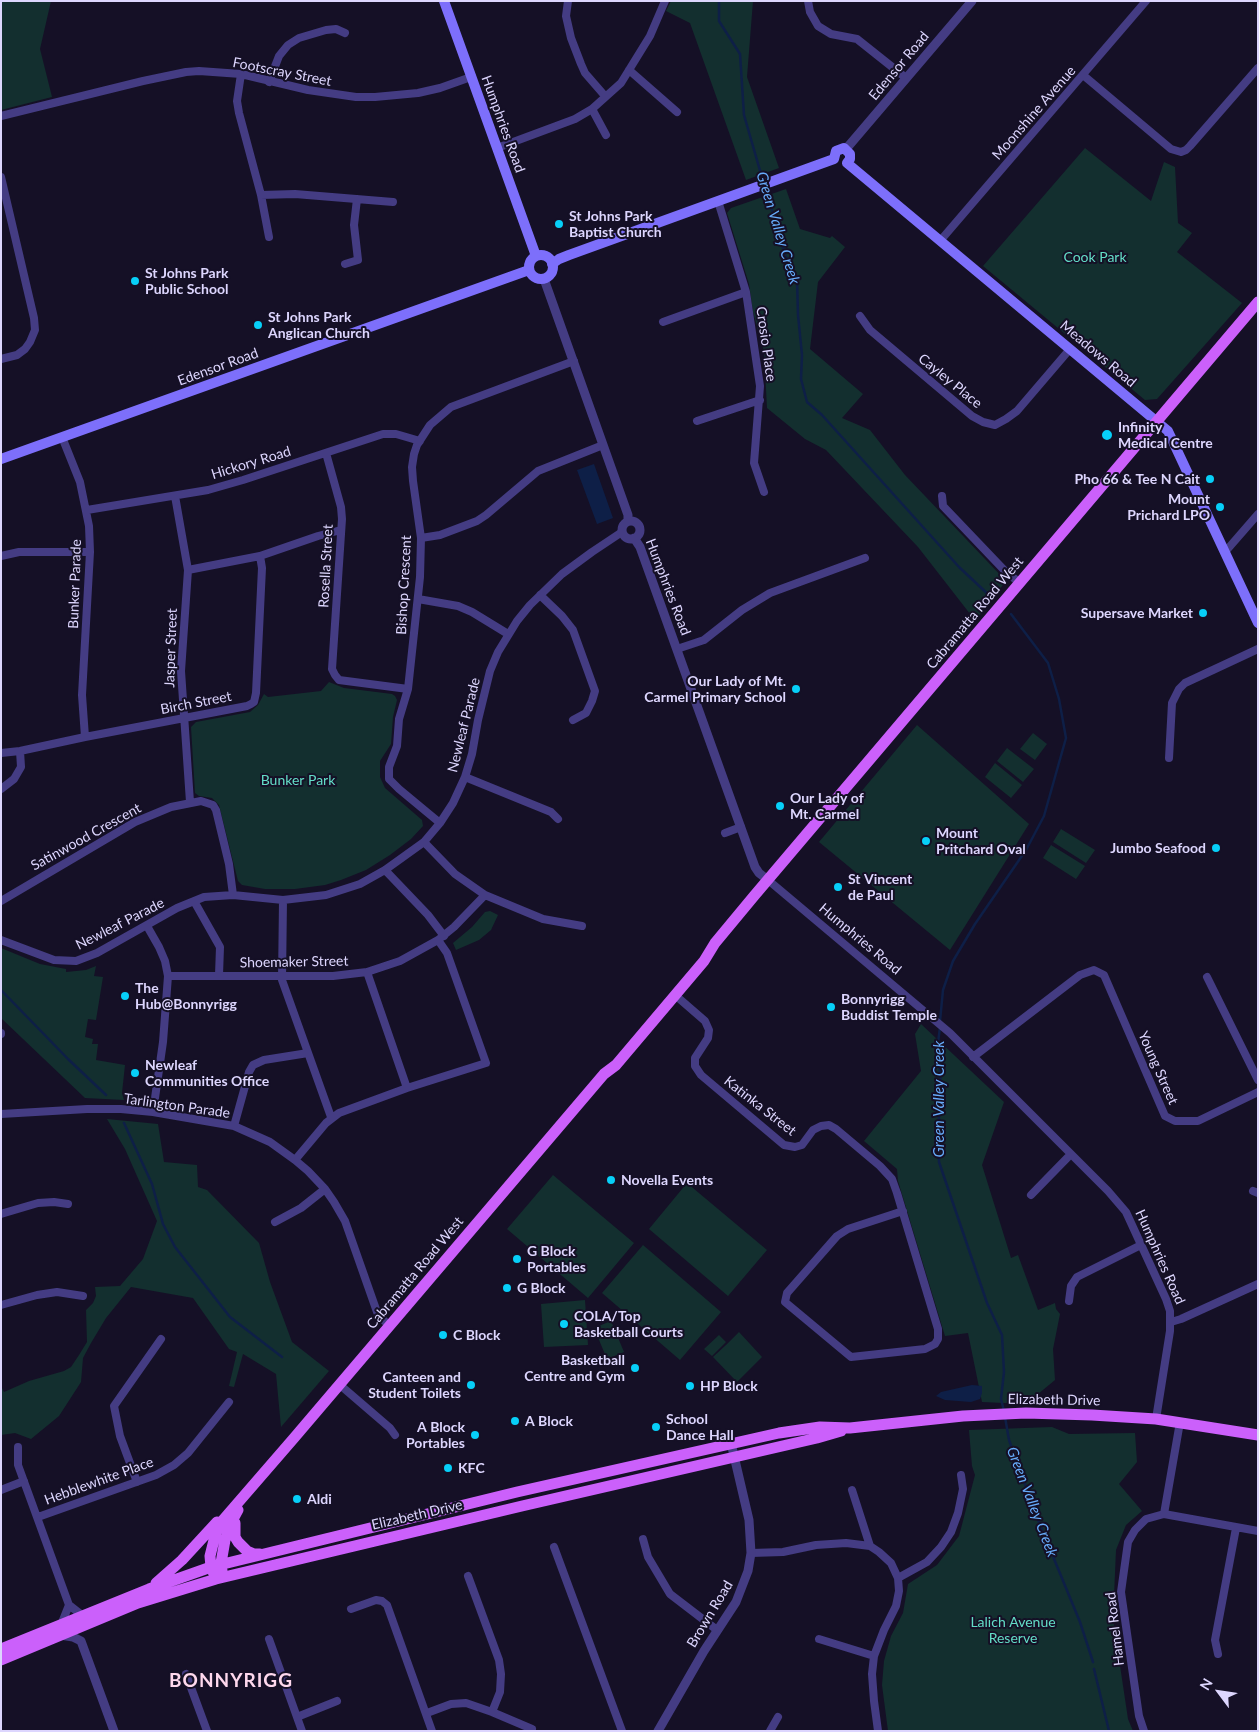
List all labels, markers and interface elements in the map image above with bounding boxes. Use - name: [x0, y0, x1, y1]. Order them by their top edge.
- street label: Edensor Road: [865, 28, 933, 104]
- street label: Footscray Street: [231, 54, 333, 90]
- street label: Moonshine Avenue: [989, 63, 1079, 163]
- street label: Humphries Road: [478, 73, 528, 175]
- water label: Green Valley Creek: [752, 170, 804, 286]
- place label: St Johns Park Baptist Church: [569, 208, 662, 240]
- marker: St Johns Park Baptist Church: [553, 218, 565, 230]
- park label: Cook Park: [1063, 249, 1127, 265]
- place label: St Johns Park Public School: [145, 265, 229, 298]
- marker: St Johns Park Public School: [129, 275, 141, 287]
- street label: Crosio Place: [752, 305, 780, 383]
- place label: St Johns Park Anglican Church: [268, 309, 370, 342]
- street label: Meadows Road: [1056, 317, 1140, 391]
- marker: St Johns Park Anglican Church: [252, 319, 264, 331]
- street label: Edensor Road: [175, 345, 261, 389]
- street label: Cayley Place: [915, 350, 985, 412]
- place label: Infinity Medical Centre: [1118, 419, 1213, 452]
- marker: Infinity Medical Centre: [1100, 428, 1114, 442]
- street label: Hickory Road: [209, 443, 293, 483]
- place label: Pho 66 & Tee N Cait: [1074, 471, 1200, 487]
- marker: Pho 66 & Tee N Cait: [1204, 473, 1216, 485]
- place label: Mount Prichard LPO: [1127, 491, 1210, 524]
- marker: Mount Prichard LPO: [1214, 501, 1226, 513]
- street label: Rosella Street: [315, 524, 337, 608]
- street label: Bishop Crescent: [393, 535, 415, 635]
- street label: Humphries Road: [642, 536, 694, 638]
- street label: Bunker Parade: [65, 539, 85, 629]
- street label: Cabramatta Road West: [923, 553, 1027, 673]
- place label: Supersave Market: [1081, 605, 1193, 621]
- marker: Supersave Market: [1197, 607, 1209, 619]
- street label: Jasper Street: [161, 608, 181, 688]
- place label: Our Lady of Mt. Carmel Primary School: [644, 673, 786, 706]
- street label: Newleaf Parade: [444, 676, 484, 774]
- marker: Our Lady of Mt. Carmel Primary School: [790, 683, 802, 695]
- street label: Birch Street: [159, 688, 233, 718]
- park label: Bunker Park: [261, 772, 335, 788]
- place label: Our Lady of Mt. Carmel: [790, 790, 864, 822]
- street label: Satinwood Crescent: [28, 800, 144, 874]
- marker: Our Lady of Mt. Carmel: [774, 800, 786, 812]
- place label: Mount Pritchard Oval: [936, 825, 1026, 858]
- marker: Mount Pritchard Oval: [920, 835, 932, 847]
- place label: Jumbo Seafood: [1110, 840, 1206, 856]
- marker: Jumbo Seafood: [1210, 842, 1222, 854]
- place label: St Vincent de Paul: [848, 871, 912, 904]
- marker: St Vincent de Paul: [832, 881, 844, 893]
- street label: Newleaf Parade: [73, 894, 167, 954]
- street label: Humphries Road: [815, 900, 905, 978]
- street label: Shoemaker Street: [239, 953, 349, 971]
- place label: The Hub@Bonnyrigg: [135, 980, 237, 1012]
- marker: The Hub@Bonnyrigg: [119, 990, 131, 1002]
- place label: Bonnyrigg Buddist Temple: [841, 991, 937, 1024]
- marker: Bonnyrigg Buddist Temple: [825, 1001, 837, 1013]
- street label: Young Street: [1134, 1029, 1182, 1107]
- water label: Green Valley Creek: [930, 1041, 948, 1157]
- place label: Newleaf Communities Office: [145, 1057, 269, 1090]
- marker: Newleaf Communities Office: [129, 1067, 141, 1079]
- street label: Katinka Street: [721, 1073, 799, 1139]
- street label: Tarlington Parade: [123, 1090, 231, 1122]
- place label: Novella Events: [621, 1172, 713, 1188]
- marker: Novella Events: [605, 1174, 617, 1186]
- street label: Humphries Road: [1132, 1207, 1188, 1307]
- street label: Cabramatta Road West: [363, 1213, 467, 1333]
- place label: G Block Portables: [527, 1243, 586, 1276]
- marker: G Block Portables: [511, 1253, 523, 1265]
- place label: G Block: [517, 1280, 565, 1296]
- marker: G Block: [501, 1282, 513, 1294]
- place label: COLA/Top Basketball Courts: [574, 1308, 683, 1340]
- marker: COLA/Top Basketball Courts: [558, 1318, 570, 1330]
- place label: C Block: [453, 1327, 501, 1343]
- marker: C Block: [437, 1329, 449, 1341]
- place label: Basketball Centre and Gym: [524, 1352, 625, 1384]
- marker: Basketball Centre and Gym: [629, 1362, 641, 1374]
- place label: Canteen and Student Toilets: [368, 1369, 461, 1401]
- place label: HP Block: [700, 1378, 758, 1394]
- marker: Canteen and Student Toilets: [465, 1379, 477, 1391]
- marker: HP Block: [684, 1380, 696, 1392]
- street label: Elizabeth Drive: [1007, 1391, 1101, 1409]
- place label: School Dance Hall: [666, 1411, 734, 1444]
- place label: A Block: [525, 1413, 573, 1429]
- marker: A Block: [509, 1415, 521, 1427]
- place label: A Block Portables: [406, 1419, 465, 1451]
- marker: School Dance Hall: [650, 1421, 662, 1433]
- marker: A Block Portables: [469, 1429, 481, 1441]
- water label: Green Valley Creek: [1003, 1444, 1061, 1560]
- street label: Hebblewhite Place: [42, 1453, 156, 1509]
- place label: KFC: [458, 1460, 485, 1476]
- marker: KFC: [442, 1462, 454, 1474]
- place label: Aldi: [307, 1491, 332, 1507]
- marker: Aldi: [291, 1493, 303, 1505]
- street label: Elizabeth Drive: [370, 1496, 464, 1534]
- street label: Brown Road: [683, 1578, 737, 1650]
- street label: Hamel Road: [1102, 1591, 1128, 1667]
- park label: Lalich Avenue Reserve: [970, 1614, 1056, 1646]
- north arrow: [1194, 1667, 1244, 1717]
- district label: BONNYRIGG: [168, 1670, 294, 1692]
- text: N: [1196, 1675, 1216, 1693]

